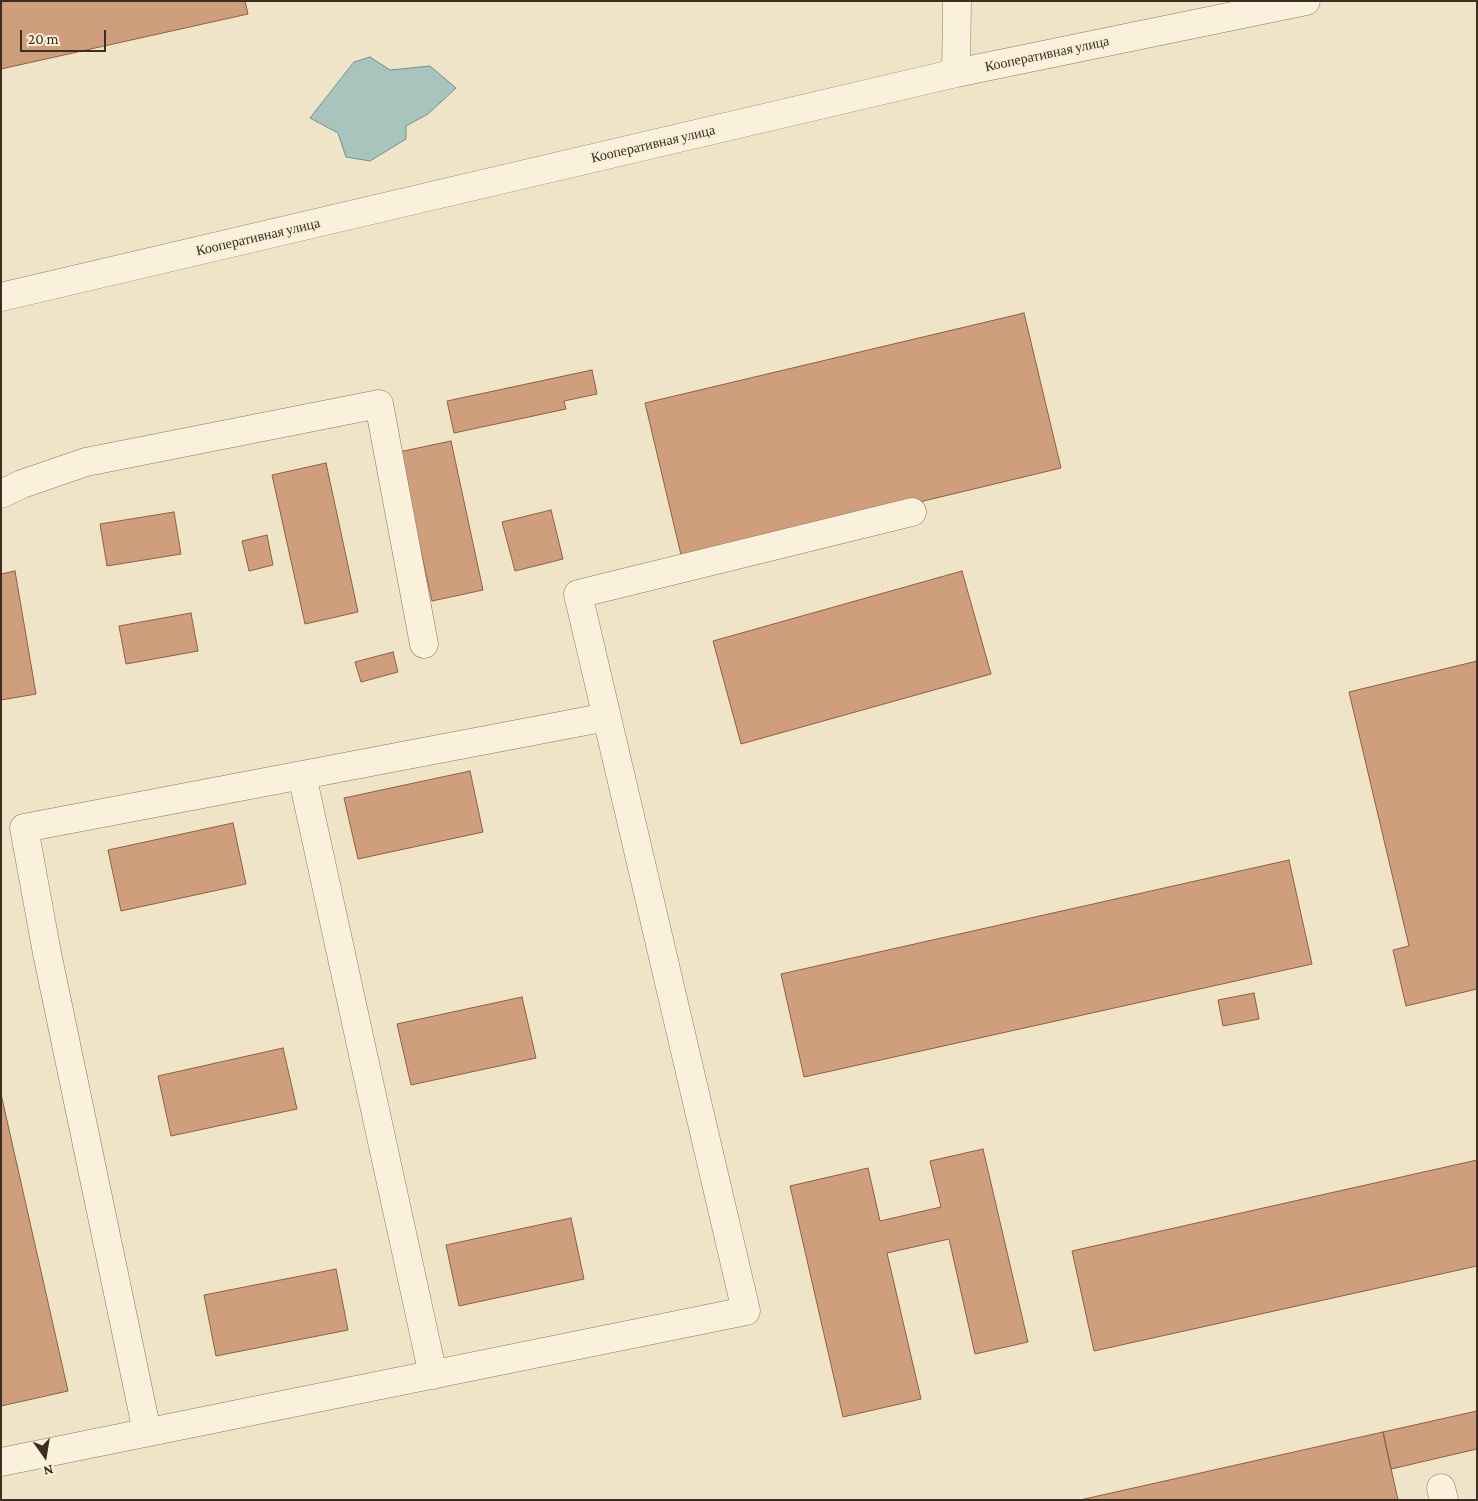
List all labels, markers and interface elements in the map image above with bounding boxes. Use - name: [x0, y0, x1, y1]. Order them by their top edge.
- scale bar: [22, 20, 109, 52]
- text: 20 m: [28, 31, 59, 47]
- street label: Кооперативная улица: [983, 33, 1111, 75]
- street label: Кооперативная улица: [589, 122, 717, 166]
- street label: Кооперативная улица: [194, 215, 322, 259]
- north arrow: [20, 1431, 70, 1481]
- text: N: [42, 1462, 55, 1479]

